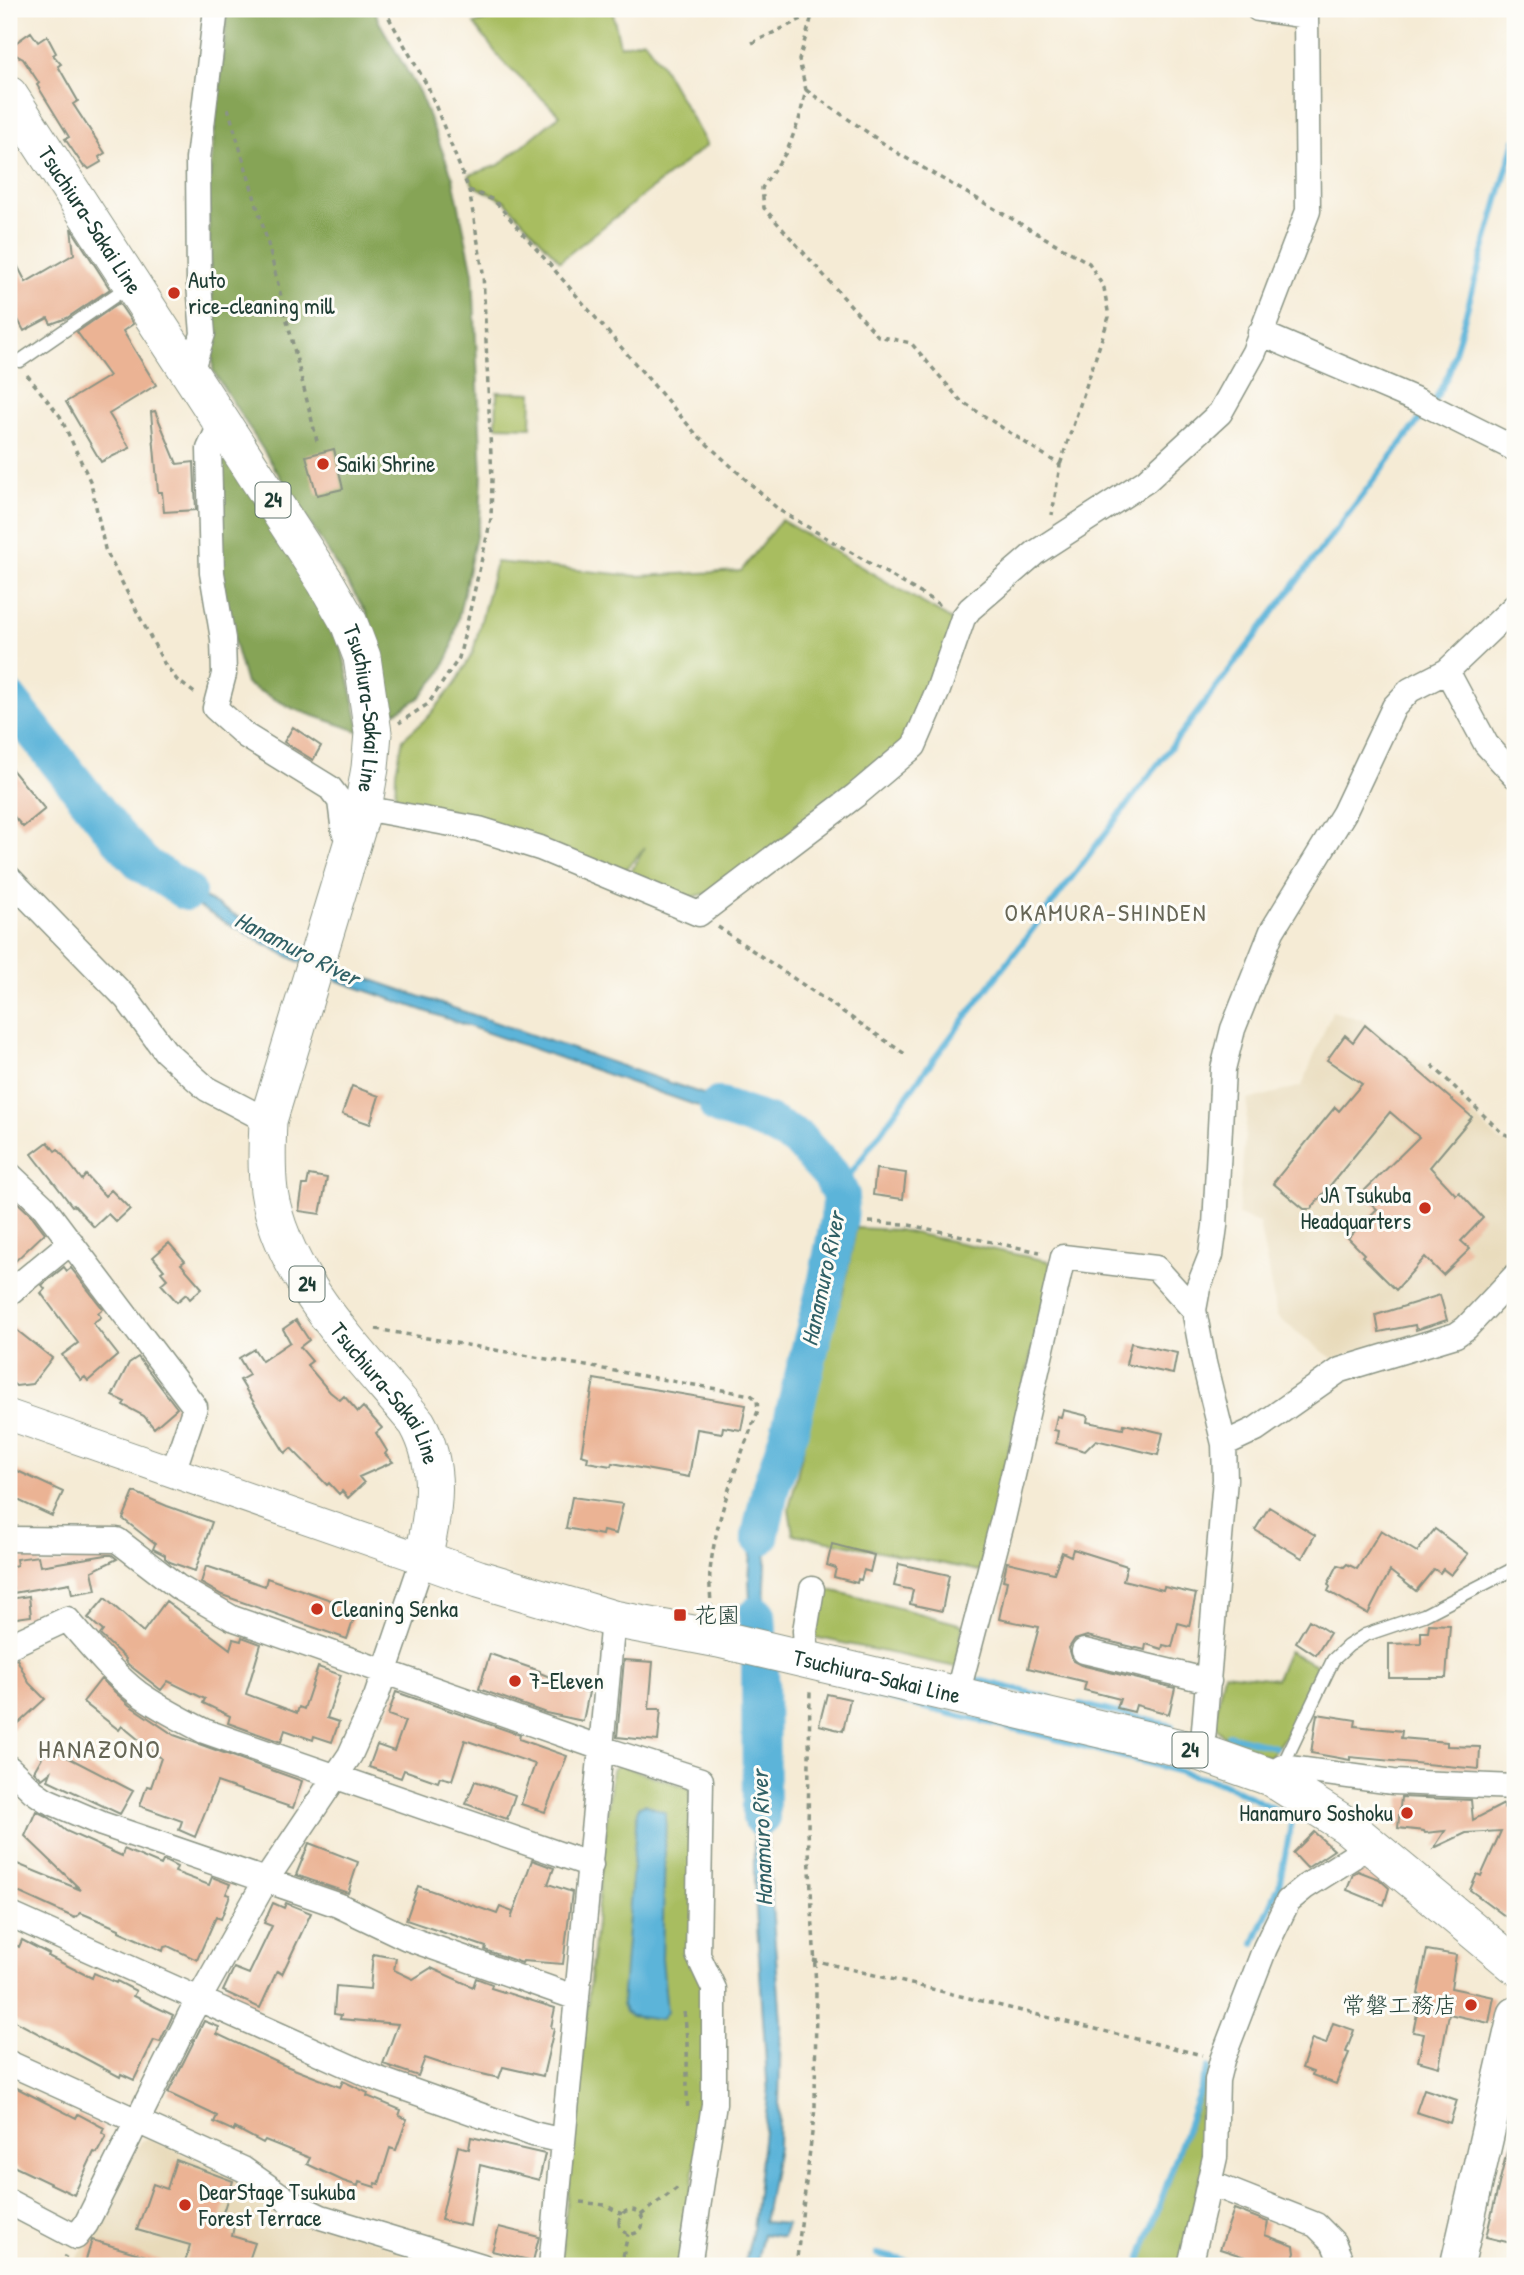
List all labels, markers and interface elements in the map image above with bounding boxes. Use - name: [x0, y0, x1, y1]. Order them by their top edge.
- street label: Tsuchiura-Sakai Line: [31, 140, 150, 300]
- place label: Auto rice-cleaning mill: [188, 264, 336, 321]
- marker: Auto rice-cleaning mill: [166, 285, 182, 301]
- place label: Saiki Shrine: [337, 448, 436, 479]
- marker: Saiki Shrine: [315, 456, 331, 472]
- road number: 24: [256, 482, 290, 518]
- street label: Tsuchiura-Sakai Line: [336, 620, 389, 795]
- district label: OKAMURA-SHINDEN: [1005, 896, 1207, 928]
- water label: Hanamuro River: [230, 903, 368, 994]
- place label: JA Tsukuba Headquarters: [1301, 1179, 1411, 1236]
- marker: JA Tsukuba Headquarters: [1417, 1200, 1433, 1216]
- water label: Hanamuro River: [792, 1206, 852, 1349]
- road number: 24: [290, 1266, 324, 1302]
- street label: Tsuchiura-Sakai Line: [323, 1316, 447, 1467]
- place label: Cleaning Senka: [331, 1593, 458, 1624]
- place label: 花園: [694, 1599, 740, 1630]
- marker: Cleaning Senka: [309, 1601, 325, 1617]
- marker: 花園: [672, 1607, 688, 1623]
- street label: Tsuchiura-Sakai Line: [790, 1641, 964, 1710]
- place label: 7-Eleven: [529, 1665, 604, 1696]
- marker: 7-Eleven: [507, 1673, 523, 1689]
- district label: HANAZONO: [38, 1731, 162, 1766]
- road number: 24: [1172, 1732, 1208, 1768]
- water label: Hanamuro River: [743, 1767, 779, 1907]
- place label: Hanamuro Soshoku: [1239, 1797, 1393, 1828]
- marker: Hanamuro Soshoku: [1399, 1805, 1415, 1821]
- place label: 常磐工務店: [1342, 1989, 1457, 2020]
- marker: 常磐工務店: [1463, 1997, 1479, 2013]
- place label: DearStage Tsukuba Forest Terrace: [198, 2176, 355, 2233]
- marker: DearStage Tsukuba Forest Terrace: [177, 2197, 193, 2213]

